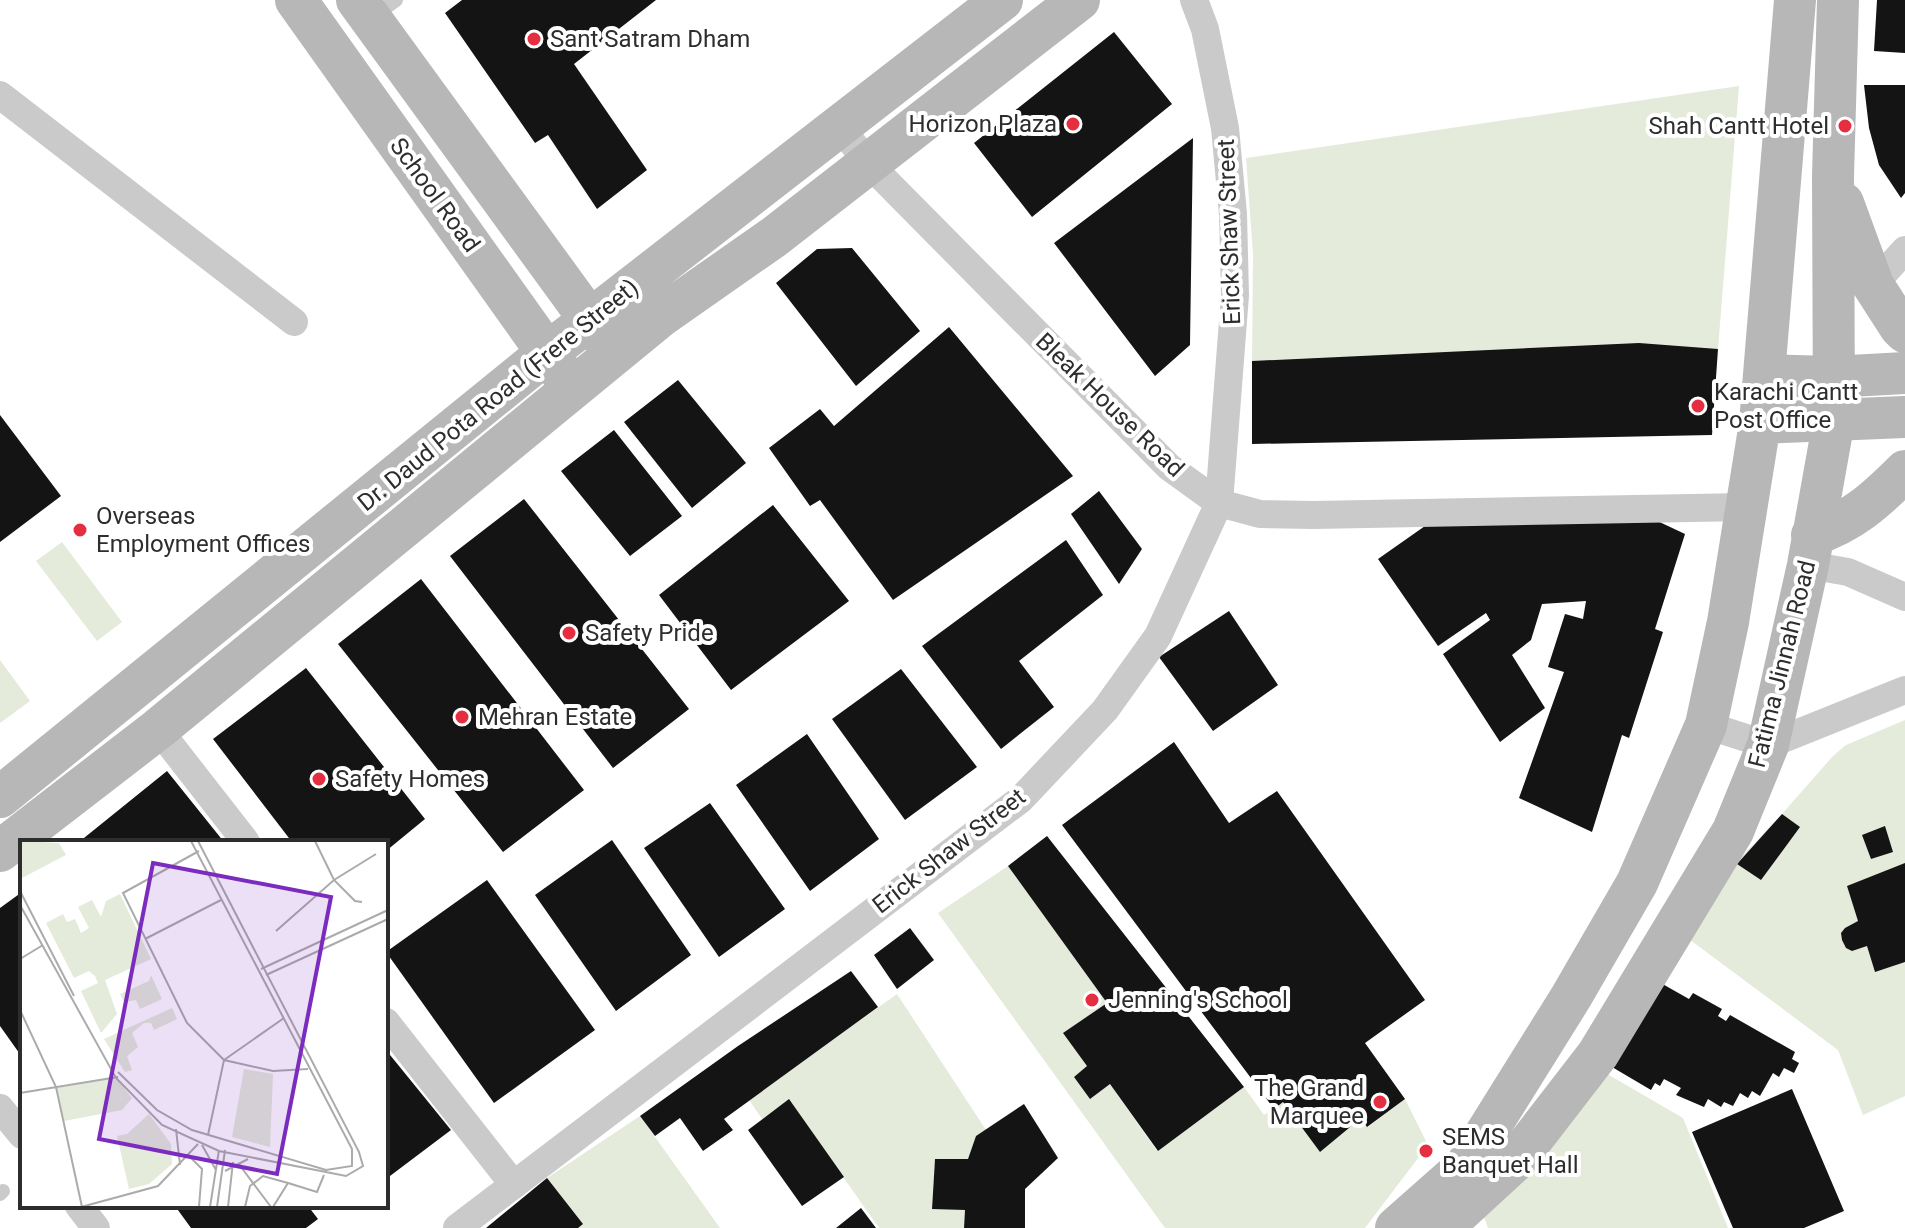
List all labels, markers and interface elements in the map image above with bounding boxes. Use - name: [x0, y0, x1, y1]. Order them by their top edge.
- place label: Sant Satram Dham: [550, 25, 750, 53]
- marker: Sant Satram Dham: [525, 30, 543, 48]
- place label: Horizon Plaza: [909, 110, 1057, 138]
- place label: Shah Cantt Hotel: [1648, 112, 1829, 140]
- marker: Horizon Plaza: [1064, 115, 1082, 133]
- marker: Shah Cantt Hotel: [1836, 117, 1854, 135]
- street label: School Road: [384, 132, 486, 258]
- street label: Erick Shaw Street: [1212, 138, 1246, 325]
- street label: Dr. Daud Pota Road (Frere Street): [352, 273, 644, 517]
- street label: Bleak House Road: [1030, 327, 1190, 483]
- place label: Karachi Cantt Post Office: [1714, 378, 1858, 434]
- marker: Karachi Cantt Post Office: [1689, 397, 1707, 415]
- place label: Overseas Employment Offices: [96, 502, 310, 558]
- marker: Overseas Employment Offices: [71, 521, 89, 539]
- street label: Fatima Jinnah Road: [1743, 557, 1821, 771]
- place label: Safety Pride: [585, 619, 714, 647]
- marker: Safety Pride: [560, 624, 578, 642]
- place label: Mehran Estate: [478, 703, 632, 731]
- marker: Mehran Estate: [453, 708, 471, 726]
- place label: Safety Homes: [335, 765, 485, 793]
- marker: Safety Homes: [310, 770, 328, 788]
- street label: Erick Shaw Street: [867, 783, 1031, 919]
- inset map: [20, 840, 388, 1208]
- place label: Jenning's School: [1108, 986, 1288, 1014]
- marker: Jenning's School: [1083, 991, 1101, 1009]
- place label: The Grand Marquee: [1254, 1074, 1364, 1130]
- marker: The Grand Marquee: [1371, 1093, 1389, 1111]
- place label: SEMS Banquet Hall: [1442, 1123, 1579, 1179]
- marker: SEMS Banquet Hall: [1417, 1142, 1435, 1160]

